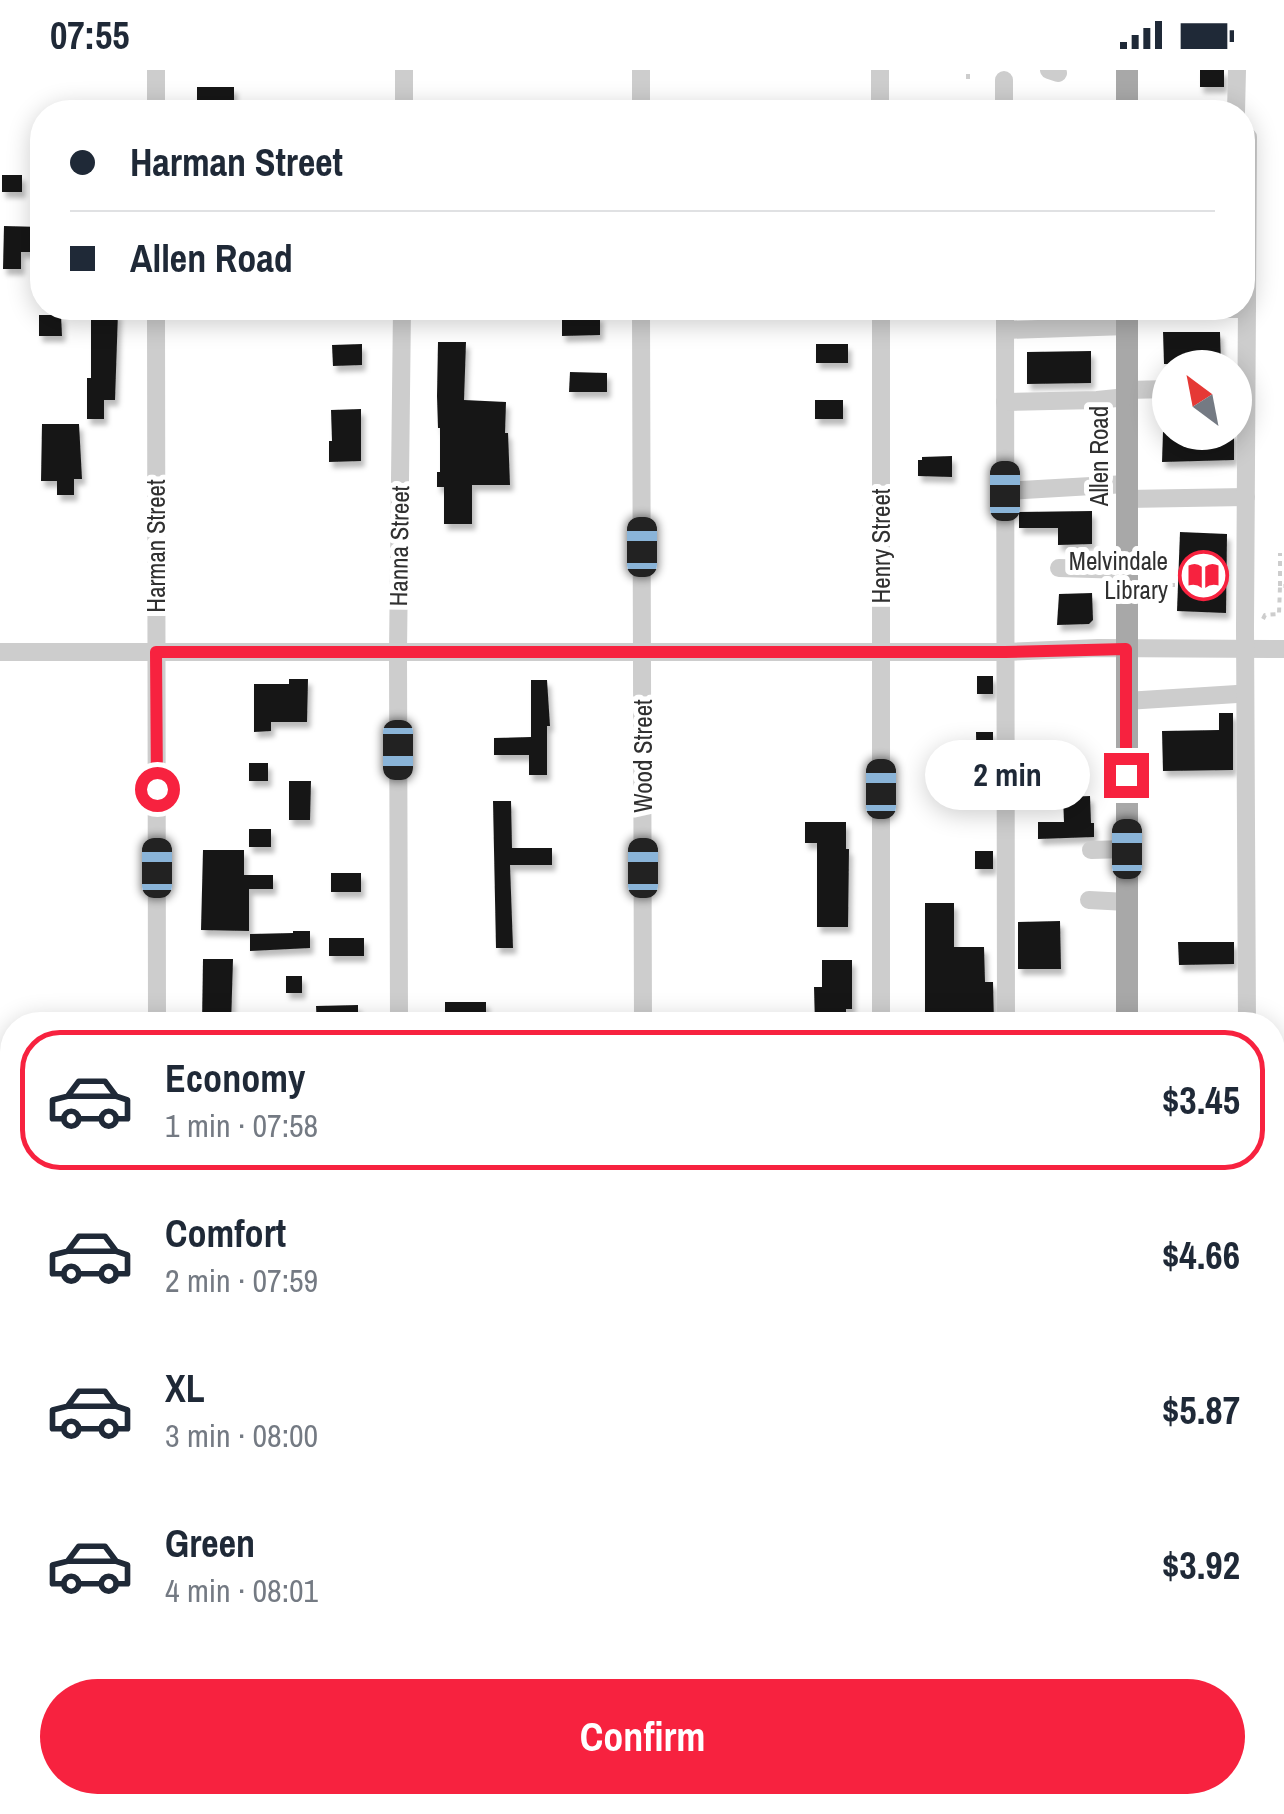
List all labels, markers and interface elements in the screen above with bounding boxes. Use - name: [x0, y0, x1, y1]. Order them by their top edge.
- text: 07:55: [50, 10, 130, 61]
- text: Harman Street: [130, 137, 343, 188]
- text: Allen Road: [130, 233, 293, 284]
- north arrow: [1152, 350, 1252, 450]
- map controls: [1152, 350, 1252, 450]
- street label: Allen Road: [1082, 406, 1116, 507]
- car: [990, 461, 1020, 521]
- street label: Harman Street: [139, 479, 173, 613]
- street label: Hanna Street: [381, 485, 417, 607]
- street label: Henry Street: [864, 488, 898, 604]
- car: [627, 517, 657, 577]
- place label: Melvindale Library: [1069, 544, 1169, 607]
- library icon: Melvindale Library: [1177, 549, 1229, 601]
- street label: Wood Street: [626, 699, 660, 813]
- car: [383, 720, 413, 780]
- callout: 2 min: [926, 740, 1091, 810]
- text: 2 min: [973, 753, 1042, 796]
- route end: [1104, 753, 1149, 798]
- car: [866, 759, 896, 819]
- route start: [135, 767, 180, 812]
- car: [1112, 819, 1142, 879]
- car: [142, 838, 172, 898]
- car: [628, 838, 658, 898]
- text: Economy: [165, 1053, 305, 1104]
- icon: car: [45, 1055, 135, 1145]
- text: $3.45: [1162, 1075, 1240, 1126]
- text: 1 min · 07:58: [165, 1104, 318, 1147]
- text: Comfort: [165, 1208, 286, 1259]
- icon: car: [45, 1210, 135, 1300]
- text: $4.66: [1162, 1230, 1240, 1281]
- text: 2 min · 07:59: [165, 1259, 318, 1302]
- text: XL: [165, 1363, 205, 1414]
- icon: car: [45, 1365, 135, 1455]
- text: $5.87: [1162, 1385, 1240, 1436]
- text: 3 min · 08:00: [165, 1414, 318, 1457]
- text: Green: [165, 1518, 255, 1569]
- icon: car: [45, 1520, 135, 1610]
- text: $3.92: [1162, 1540, 1240, 1591]
- text: 4 min · 08:01: [165, 1569, 318, 1612]
- button: Confirm: [40, 1679, 1245, 1794]

